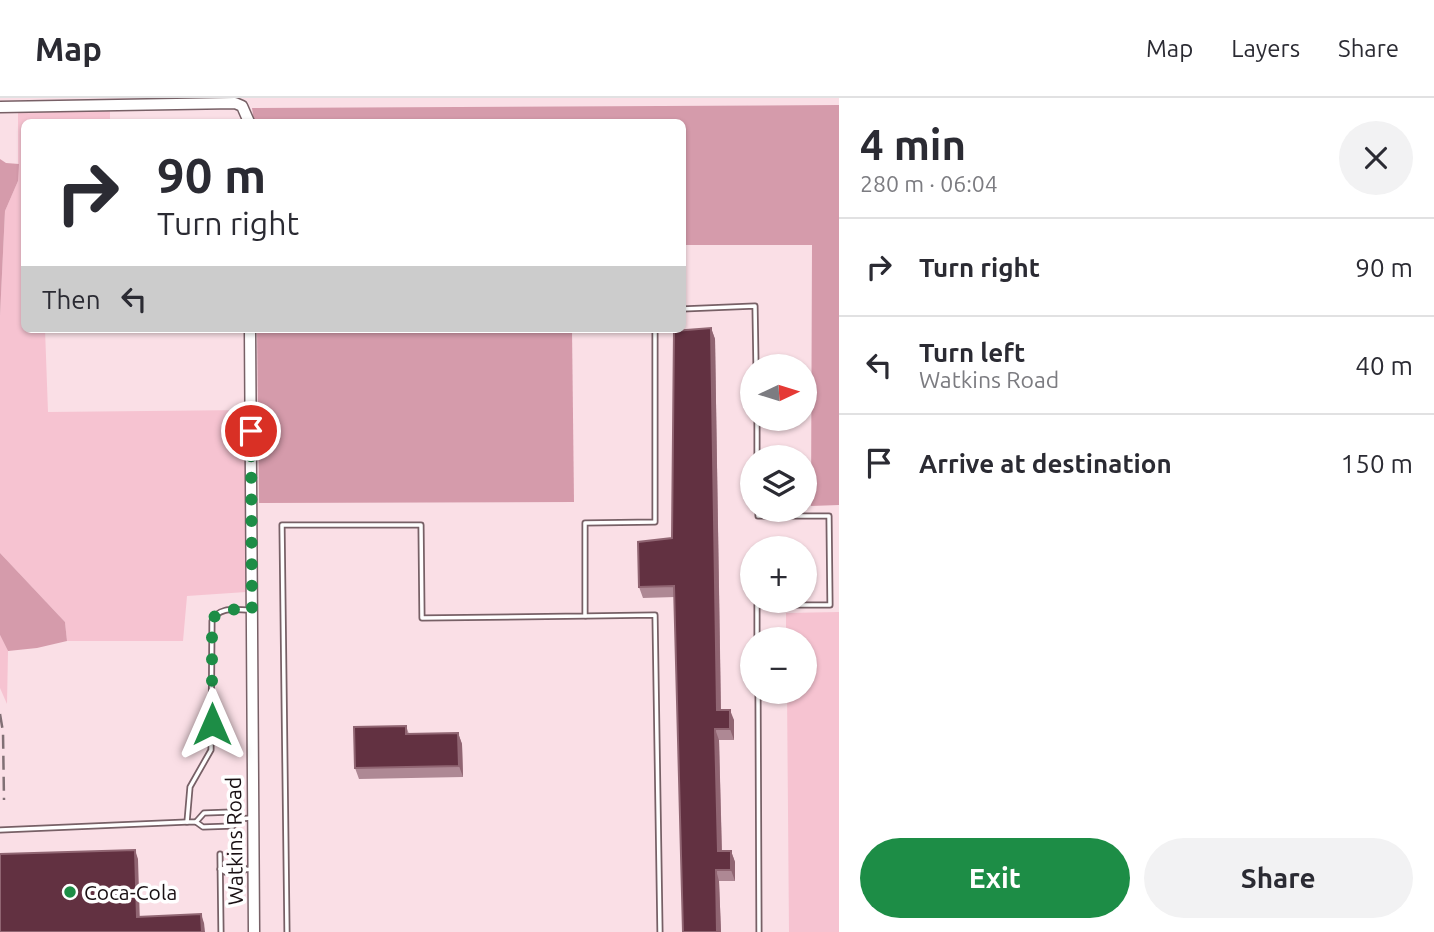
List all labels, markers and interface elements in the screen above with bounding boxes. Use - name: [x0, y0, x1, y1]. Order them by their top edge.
- text: Map: [35, 30, 102, 67]
- text: Map: [1146, 35, 1193, 62]
- text: Layers: [1231, 35, 1300, 62]
- text: Share: [1338, 35, 1399, 62]
- text: 4 min: [860, 121, 966, 168]
- button: close: [1339, 121, 1413, 195]
- icon: right: [42, 147, 133, 238]
- text: 90 m: [157, 147, 266, 202]
- text: 280 m · 06:04: [860, 171, 998, 196]
- text: Turn right: [157, 205, 299, 241]
- icon: right: [860, 248, 898, 286]
- text: Turn right: [919, 253, 1040, 282]
- text: 90 m: [1355, 253, 1413, 282]
- icon: left: [115, 280, 153, 318]
- text: Then: [42, 285, 101, 314]
- text: Turn left: [919, 338, 1025, 367]
- icon: left: [860, 346, 898, 384]
- text: 40 m: [1355, 351, 1413, 380]
- north arrow: [740, 354, 817, 430]
- map controls: [740, 354, 817, 704]
- text: Watkins Road: [919, 367, 1059, 392]
- pin: [221, 401, 281, 461]
- icon: arrive: [232, 412, 270, 450]
- icon: arrive: [860, 444, 898, 482]
- button: layers: [740, 445, 817, 522]
- text: Arrive at destination: [919, 449, 1172, 478]
- text: 150 m: [1341, 449, 1413, 478]
- button: +: [740, 536, 817, 613]
- button: −: [740, 627, 817, 704]
- position arrow: [175, 687, 249, 761]
- street label: Watkins Road: [221, 777, 247, 905]
- button: Exit: [860, 838, 1130, 918]
- button: Share: [1144, 838, 1413, 918]
- place label: Coca-Cola: [84, 880, 177, 904]
- marker: Coca-Cola: [62, 884, 78, 900]

